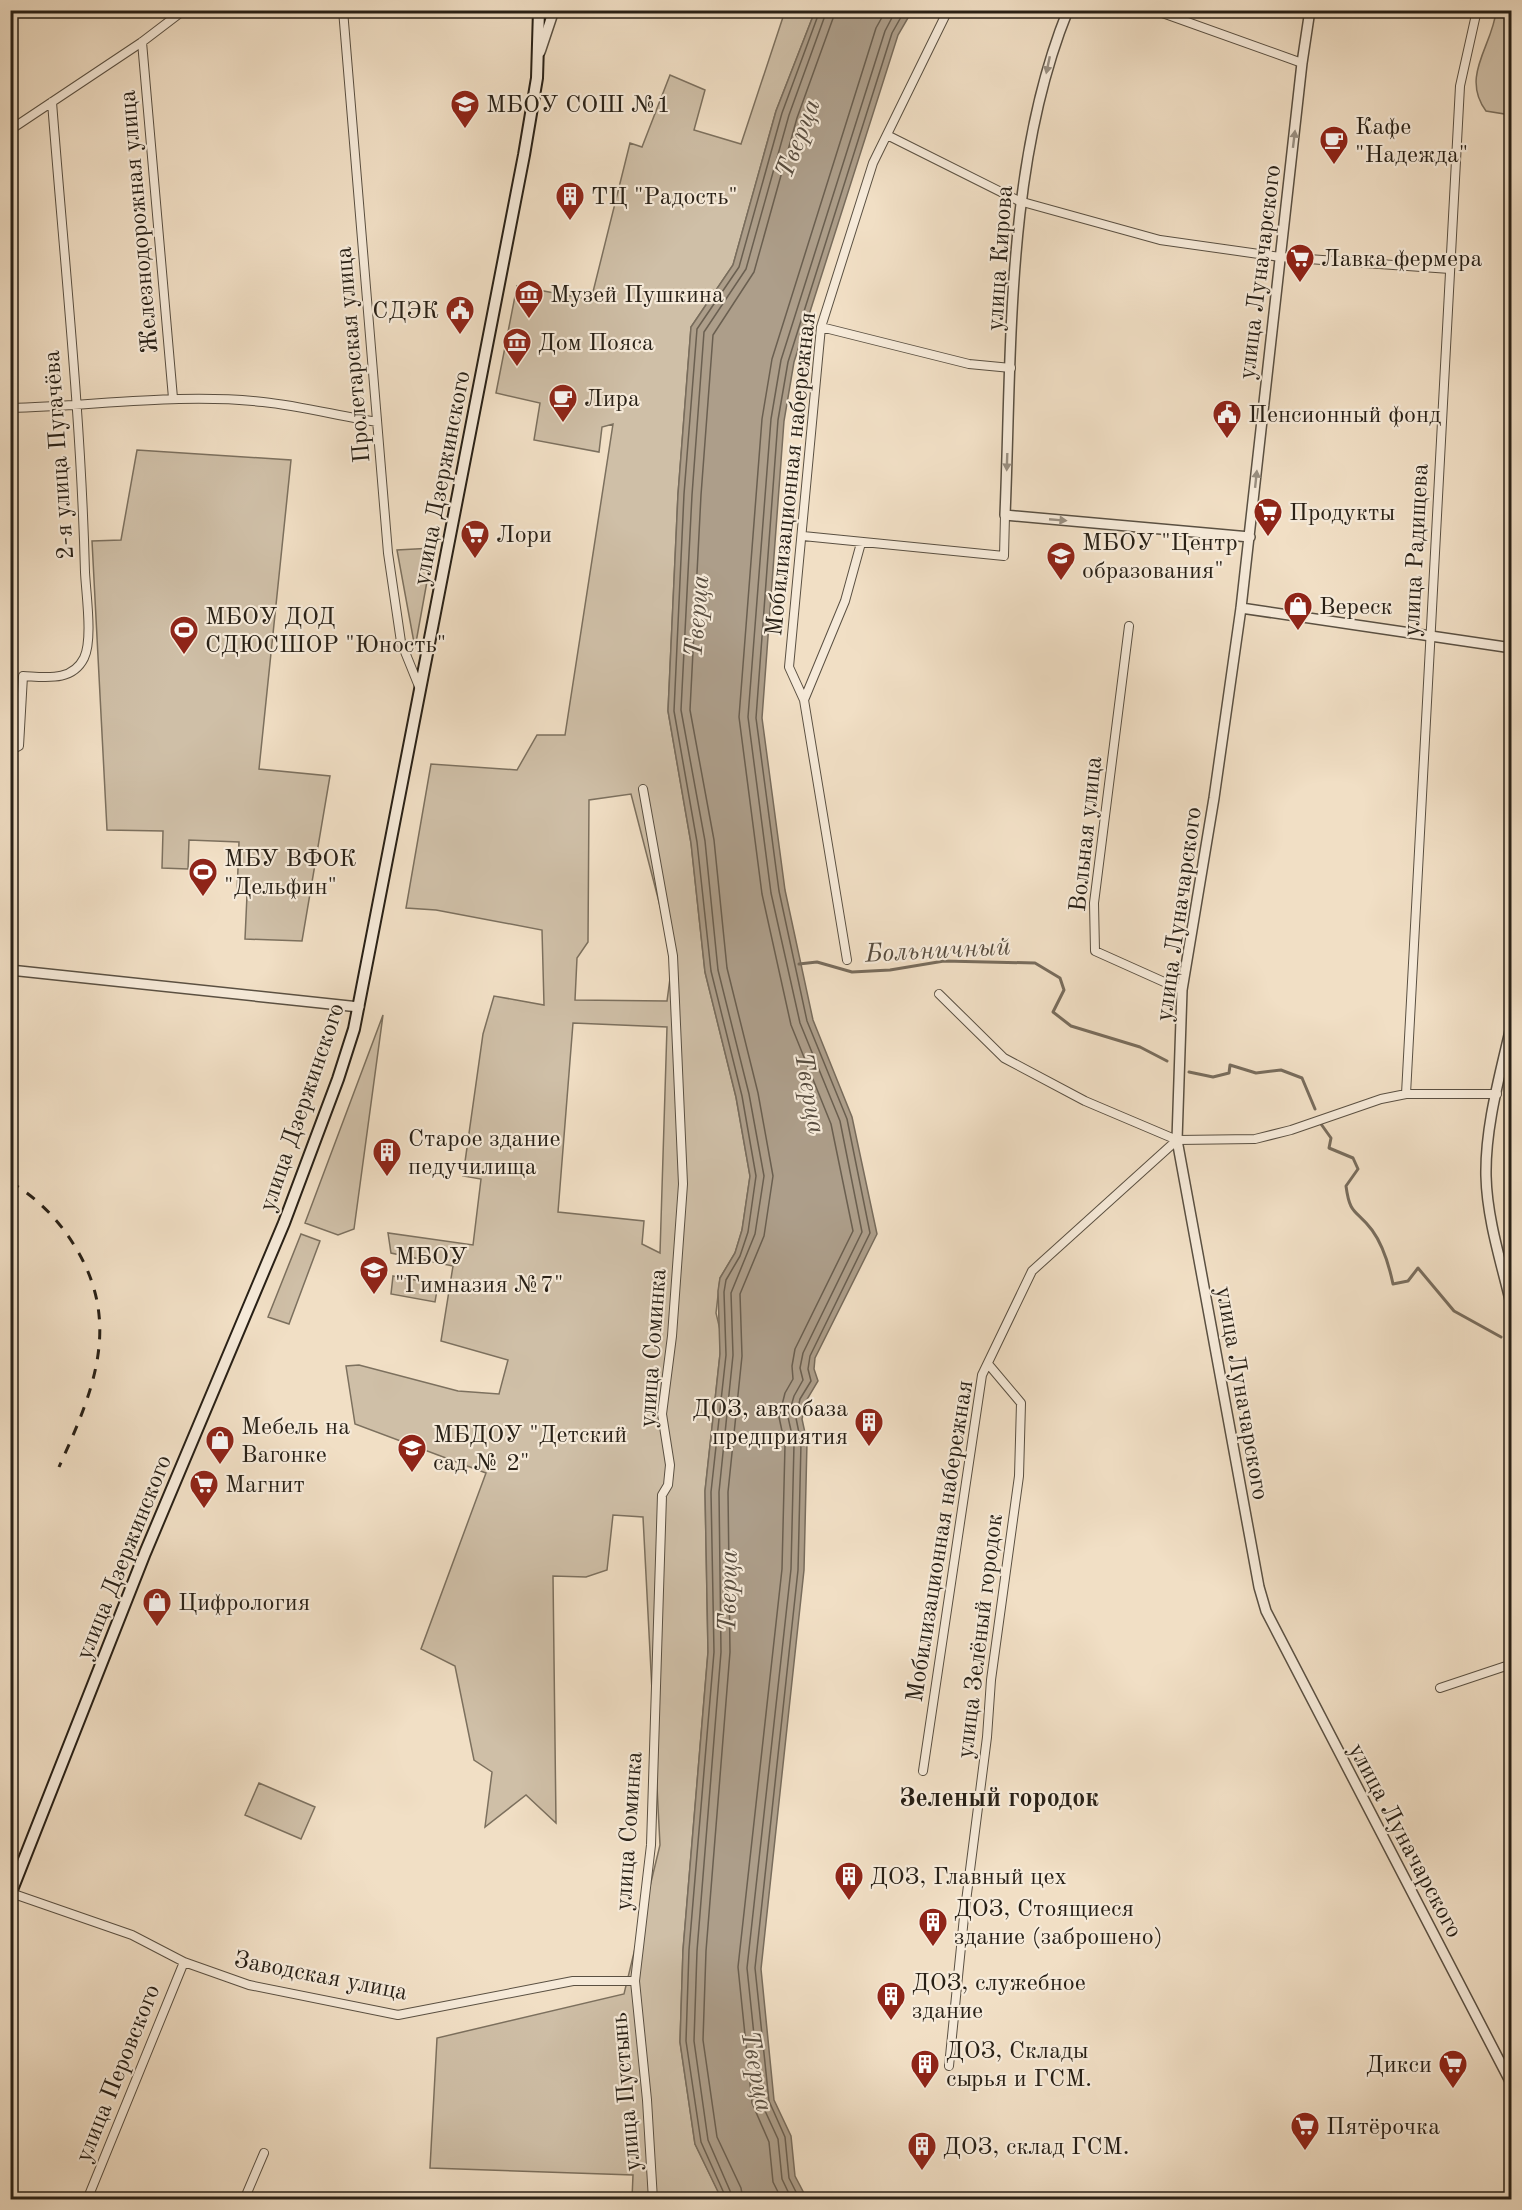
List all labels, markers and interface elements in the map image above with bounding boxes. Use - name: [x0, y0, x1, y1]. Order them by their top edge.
- one-way arrow: [1043, 56, 1052, 75]
- school or university icon: МБОУ СОШ №1: [449, 88, 481, 130]
- street label: Железнодорожная улица: [117, 89, 163, 354]
- place label: МБОУ СОШ №1: [486, 94, 671, 118]
- water label: Тверца: [772, 95, 826, 182]
- place label: Кафе "Надежда": [1355, 116, 1468, 168]
- cafe icon: Кафе "Надежда": [1318, 124, 1350, 166]
- one-way arrow: [1289, 130, 1299, 149]
- street label: улица Луначарского: [1236, 163, 1286, 381]
- building icon: ТЦ "Радость": [554, 180, 586, 222]
- street label: улица Кирова: [984, 184, 1018, 332]
- place label: ТЦ "Радость": [591, 186, 738, 210]
- supermarket icon: Лавка фермера: [1284, 242, 1316, 284]
- street label: Пролетарская улица: [333, 246, 375, 464]
- place label: Лавка фермера: [1321, 248, 1482, 272]
- museum icon: Музей Пушкина: [513, 278, 545, 320]
- place label: Музей Пушкина: [550, 284, 724, 308]
- public building icon: СДЭК: [444, 294, 476, 336]
- place label: СДЭК: [372, 300, 439, 324]
- street label: Мобилизационная набережная: [763, 311, 821, 637]
- museum icon: Дом Пояса: [501, 326, 533, 368]
- place label: Дом Пояса: [538, 332, 654, 356]
- street label: 2-я улица Пугачёва: [41, 349, 79, 560]
- street label: улица Дзержинского: [410, 369, 476, 588]
- cafe icon: Лира: [547, 382, 579, 424]
- place label: Лира: [584, 388, 640, 412]
- public building icon: Пенсионный фонд: [1211, 398, 1243, 440]
- place label: Пенсионный фонд: [1248, 404, 1441, 428]
- one-way arrow: [1003, 452, 1012, 471]
- street label: улица Радищева: [1400, 463, 1434, 637]
- one-way arrow: [1251, 470, 1261, 489]
- supermarket icon: Продукты: [1252, 496, 1284, 538]
- place label: Продукты: [1289, 502, 1395, 526]
- one-way arrow: [1048, 515, 1067, 525]
- supermarket icon: Лори: [459, 518, 491, 560]
- place label: Лори: [496, 524, 552, 548]
- place label: МБОУ "Центр образования": [1082, 532, 1238, 584]
- school or university icon: МБОУ "Центр образования": [1045, 540, 1077, 582]
- water label: Тверца: [681, 574, 715, 658]
- shop icon: Вереск: [1282, 590, 1314, 632]
- place label: Вереск: [1319, 596, 1393, 620]
- place label: МБОУ ДОД СДЮСШОР "Юность": [205, 606, 446, 658]
- sports icon: МБОУ ДОД СДЮСШОР "Юность": [168, 614, 200, 656]
- street label: Вольная улица: [1067, 755, 1107, 913]
- street label: улица Луначарского: [1153, 805, 1207, 1023]
- place label: МБУ ВФОК "Дельфин": [224, 848, 357, 900]
- sports icon: МБУ ВФОК "Дельфин": [187, 856, 219, 898]
- water label: Больничный: [864, 934, 1012, 968]
- street label: улица Дзержинского: [256, 1000, 350, 1215]
- water label: Тверца: [789, 1050, 829, 1136]
- place label: Старое здание педучилища: [408, 1128, 561, 1180]
- building icon: Старое здание педучилища: [371, 1136, 403, 1178]
- place label: МБОУ "Гимназия №7": [395, 1246, 563, 1298]
- school or university icon: МБОУ "Гимназия №7": [358, 1254, 390, 1296]
- street label: улица Соминка: [636, 1267, 672, 1429]
- street label: улица Луначарского: [1210, 1285, 1272, 1502]
- street label: Мобилизационная набережная: [904, 1379, 978, 1704]
- place label: ДОЗ, автобаза предприятия: [692, 1398, 848, 1450]
- building icon: ДОЗ, автобаза предприятия: [853, 1406, 885, 1448]
- place label: Мебель на Вагонке: [241, 1416, 350, 1468]
- shop icon: Мебель на Вагонке: [204, 1424, 236, 1466]
- place label: МБДОУ "Детский сад № 2": [433, 1424, 627, 1476]
- school or university icon: МБДОУ "Детский сад № 2": [396, 1432, 428, 1474]
- street label: улица Дзержинского: [73, 1452, 177, 1664]
- supermarket icon: Магнит: [188, 1468, 220, 1510]
- place label: Магнит: [225, 1474, 305, 1498]
- street label: улица Зелёный городок: [954, 1513, 1008, 1760]
- water label: Тверца: [715, 1549, 743, 1633]
- shop icon: Цифрология: [141, 1586, 173, 1628]
- place label: Цифрология: [178, 1592, 310, 1616]
- street label: улица Луначарского: [1343, 1740, 1466, 1942]
- street label: улица Соминка: [612, 1750, 648, 1912]
- district label: Зеленый городок: [899, 1786, 1099, 1812]
- building icon: ДОЗ, Главный цех: [833, 1860, 865, 1902]
- place label: ДОЗ, Главный цех: [870, 1866, 1067, 1890]
- place label: ДОЗ, Стоящиеся здание (заброшено): [954, 1898, 1163, 1950]
- building icon: ДОЗ, Стоящиеся здание (заброшено): [917, 1906, 949, 1948]
- street label: Заводская улица: [232, 1948, 410, 2006]
- place label: ДОЗ, служебное здание: [912, 1972, 1086, 2024]
- building icon: ДОЗ, служебное здание: [875, 1980, 907, 2022]
- street label: улица Перовского: [72, 1981, 165, 2166]
- street label: улица Пустынь: [608, 2011, 646, 2172]
- water label: Тверца: [735, 2028, 777, 2114]
- place label: ДОЗ, Склады сырья и ГСМ.: [946, 2040, 1092, 2092]
- building icon: ДОЗ, Склады сырья и ГСМ.: [909, 2048, 941, 2090]
- supermarket icon: Дикси: [1437, 2048, 1469, 2090]
- place label: Дикси: [1366, 2054, 1432, 2078]
- supermarket icon: Пятёрочка: [1289, 2110, 1321, 2152]
- place label: Пятёрочка: [1326, 2116, 1440, 2140]
- building icon: ДОЗ, склад ГСМ.: [906, 2130, 938, 2172]
- place label: ДОЗ, склад ГСМ.: [943, 2136, 1129, 2160]

